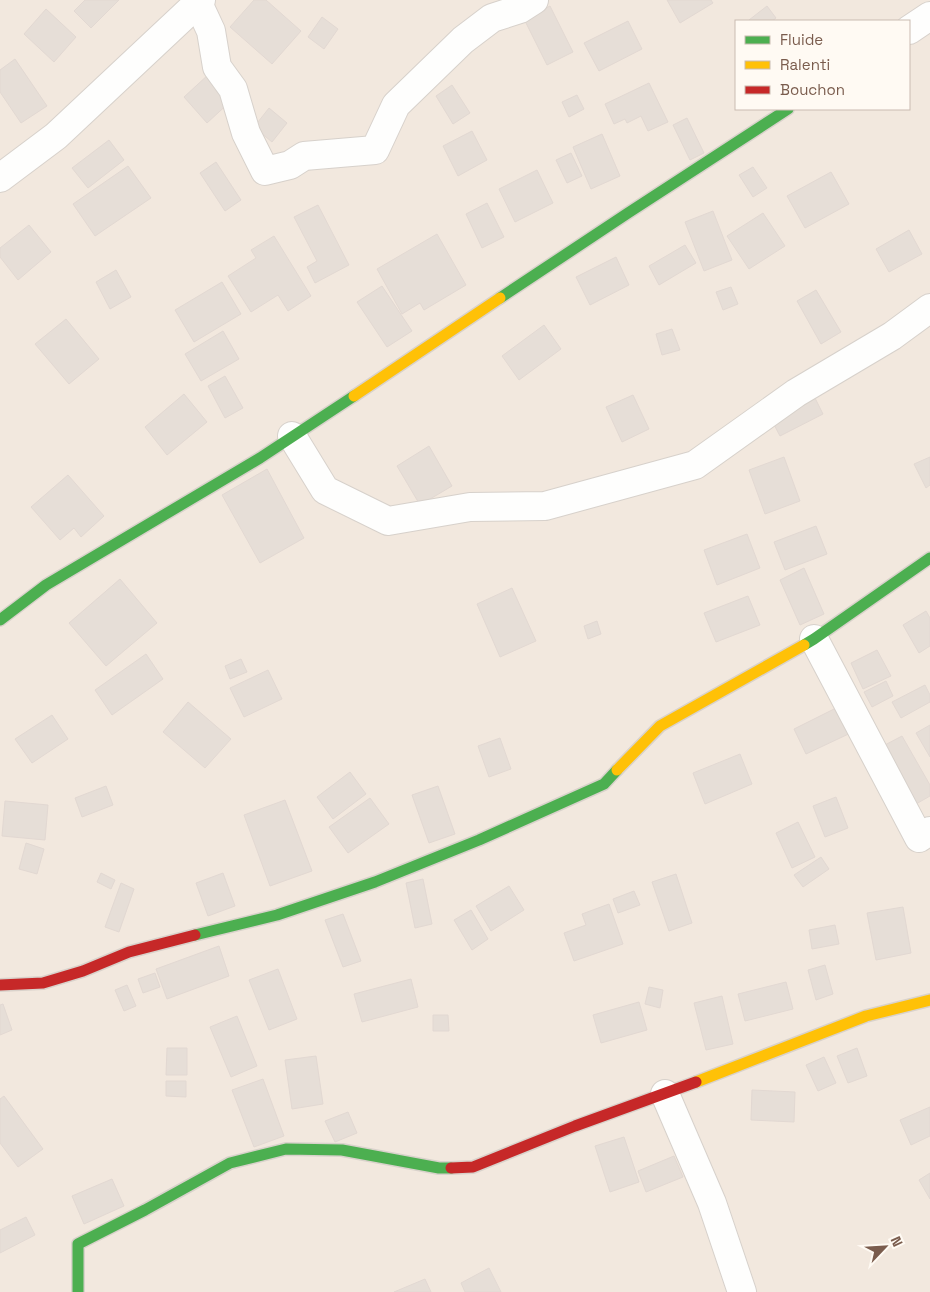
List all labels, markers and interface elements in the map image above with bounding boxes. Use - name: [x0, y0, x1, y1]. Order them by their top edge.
- legend: [735, 20, 910, 110]
- text: Fluide: [780, 30, 823, 49]
- text: Ralenti: [780, 55, 830, 74]
- text: Bouchon: [780, 80, 845, 99]
- north arrow: [860, 1222, 910, 1272]
- text: N: [887, 1233, 907, 1250]

